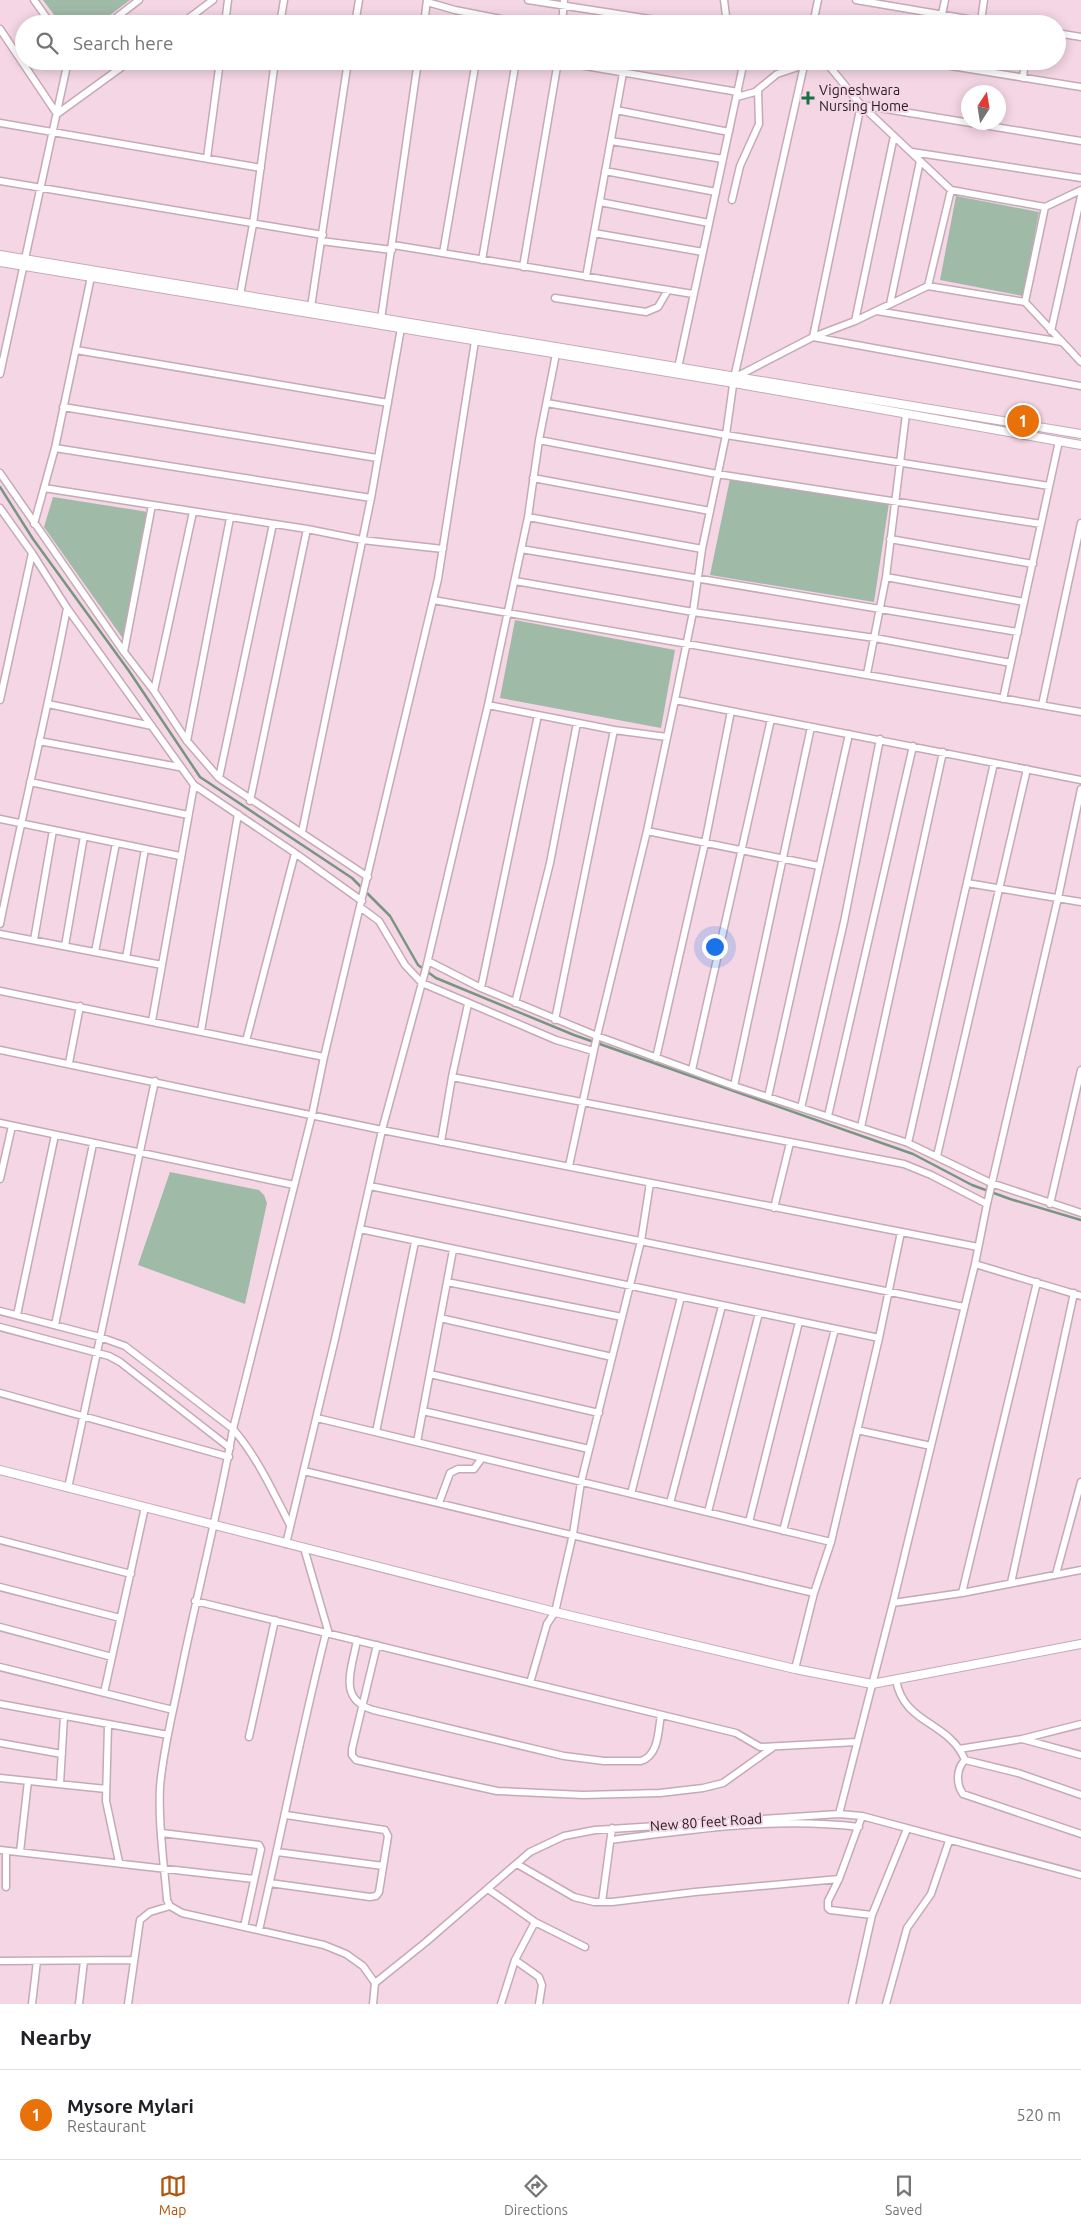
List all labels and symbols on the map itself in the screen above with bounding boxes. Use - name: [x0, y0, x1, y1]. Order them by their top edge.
- place label: Vigneshwara Nursing Home: [819, 82, 909, 114]
- north arrow: [961, 85, 1006, 130]
- marker: Vigneshwara Nursing Home: [801, 91, 815, 105]
- pin: 1: [1007, 402, 1039, 440]
- your location: [702, 934, 728, 960]
- street label: New 80 feet Road: [649, 1810, 763, 1834]

